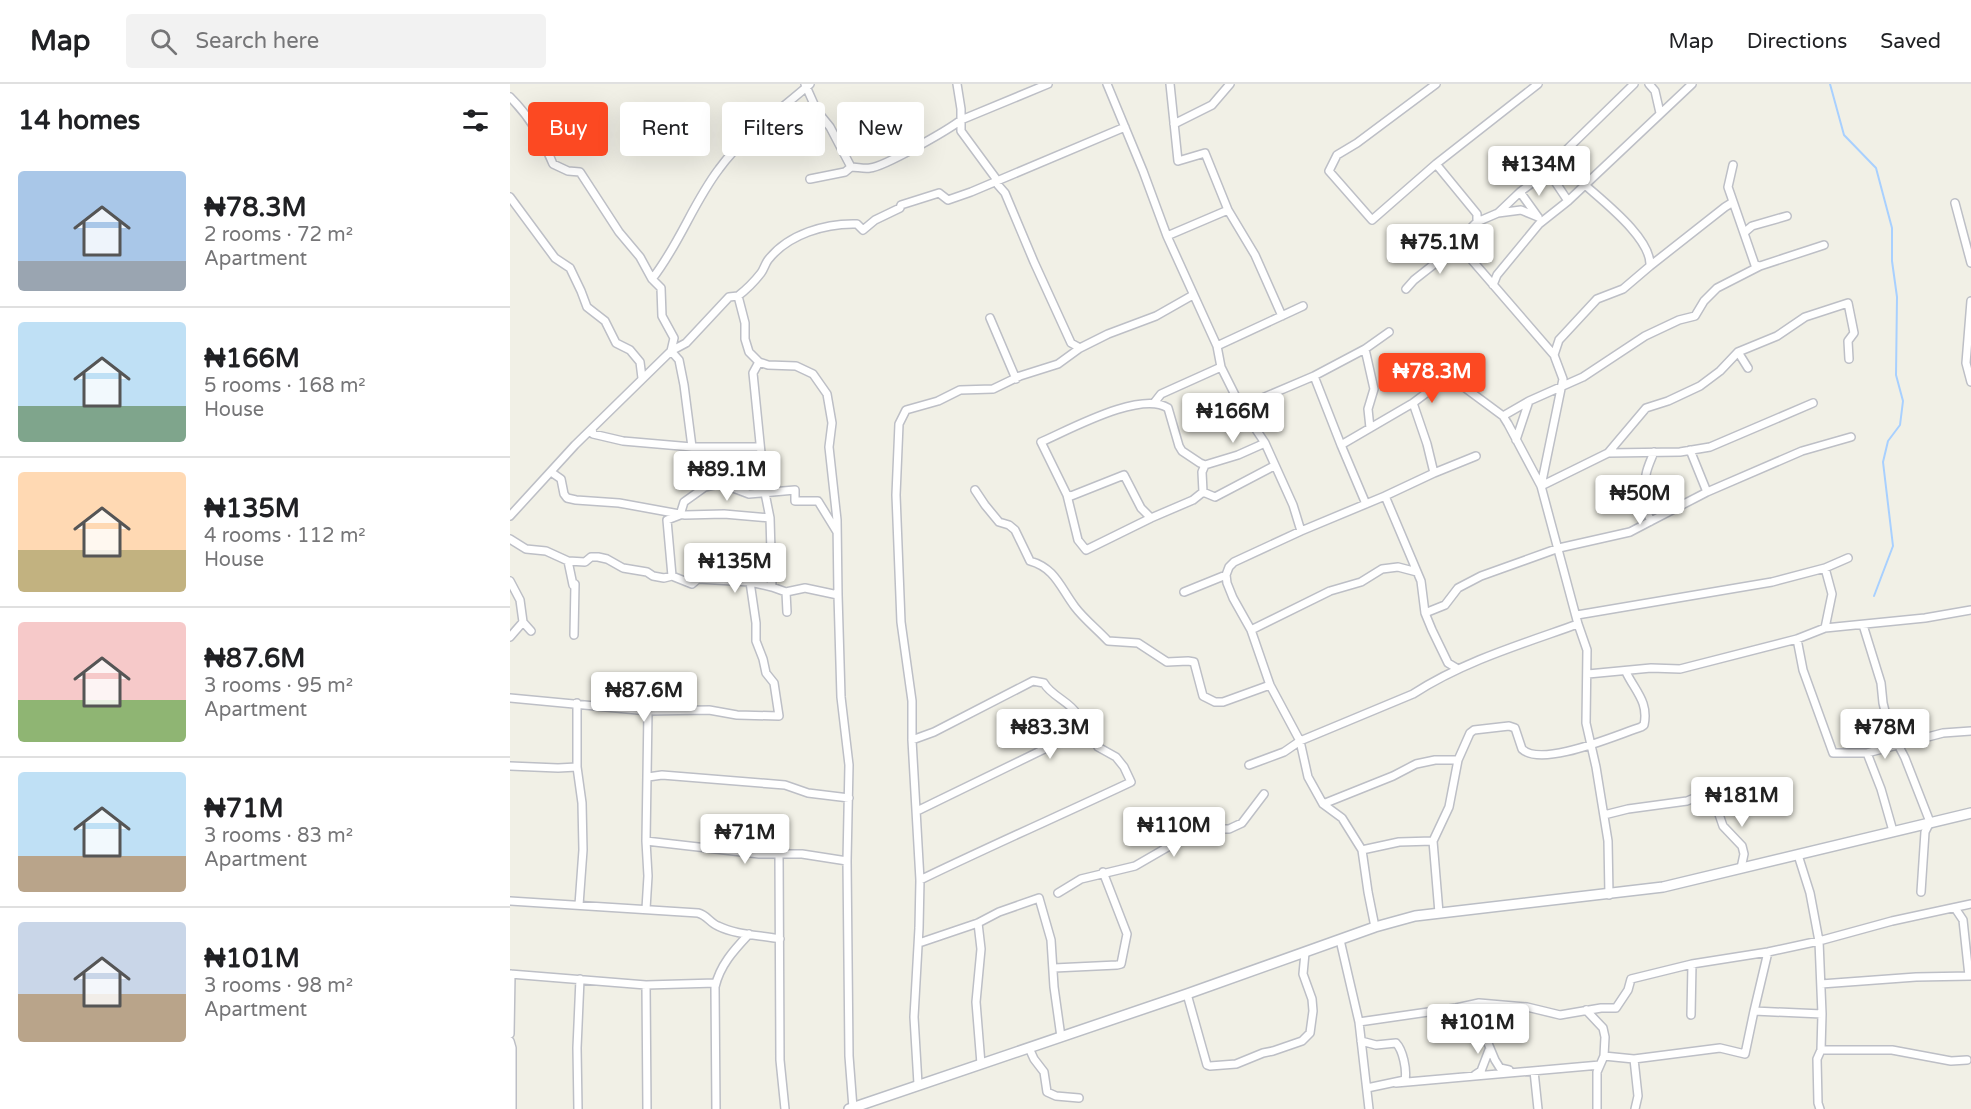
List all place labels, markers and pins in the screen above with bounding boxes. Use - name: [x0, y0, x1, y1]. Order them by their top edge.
- pin: ₦134M: [1497, 146, 1581, 197]
- pin: ₦75.1M: [1391, 224, 1489, 275]
- pin: ₦78.3M: [1383, 353, 1481, 404]
- pin: ₦166M: [1191, 393, 1275, 444]
- pin: ₦89.1M: [678, 451, 776, 502]
- pin: ₦50M: [1604, 475, 1676, 526]
- pin: ₦135M: [693, 543, 777, 594]
- pin: ₦87.6M: [595, 672, 693, 723]
- pin: ₦83.3M: [1001, 709, 1099, 760]
- pin: ₦78M: [1849, 709, 1921, 760]
- pin: ₦181M: [1700, 777, 1784, 828]
- pin: ₦110M: [1132, 807, 1216, 858]
- pin: ₦71M: [709, 814, 781, 865]
- pin: ₦101M: [1436, 1004, 1520, 1055]

